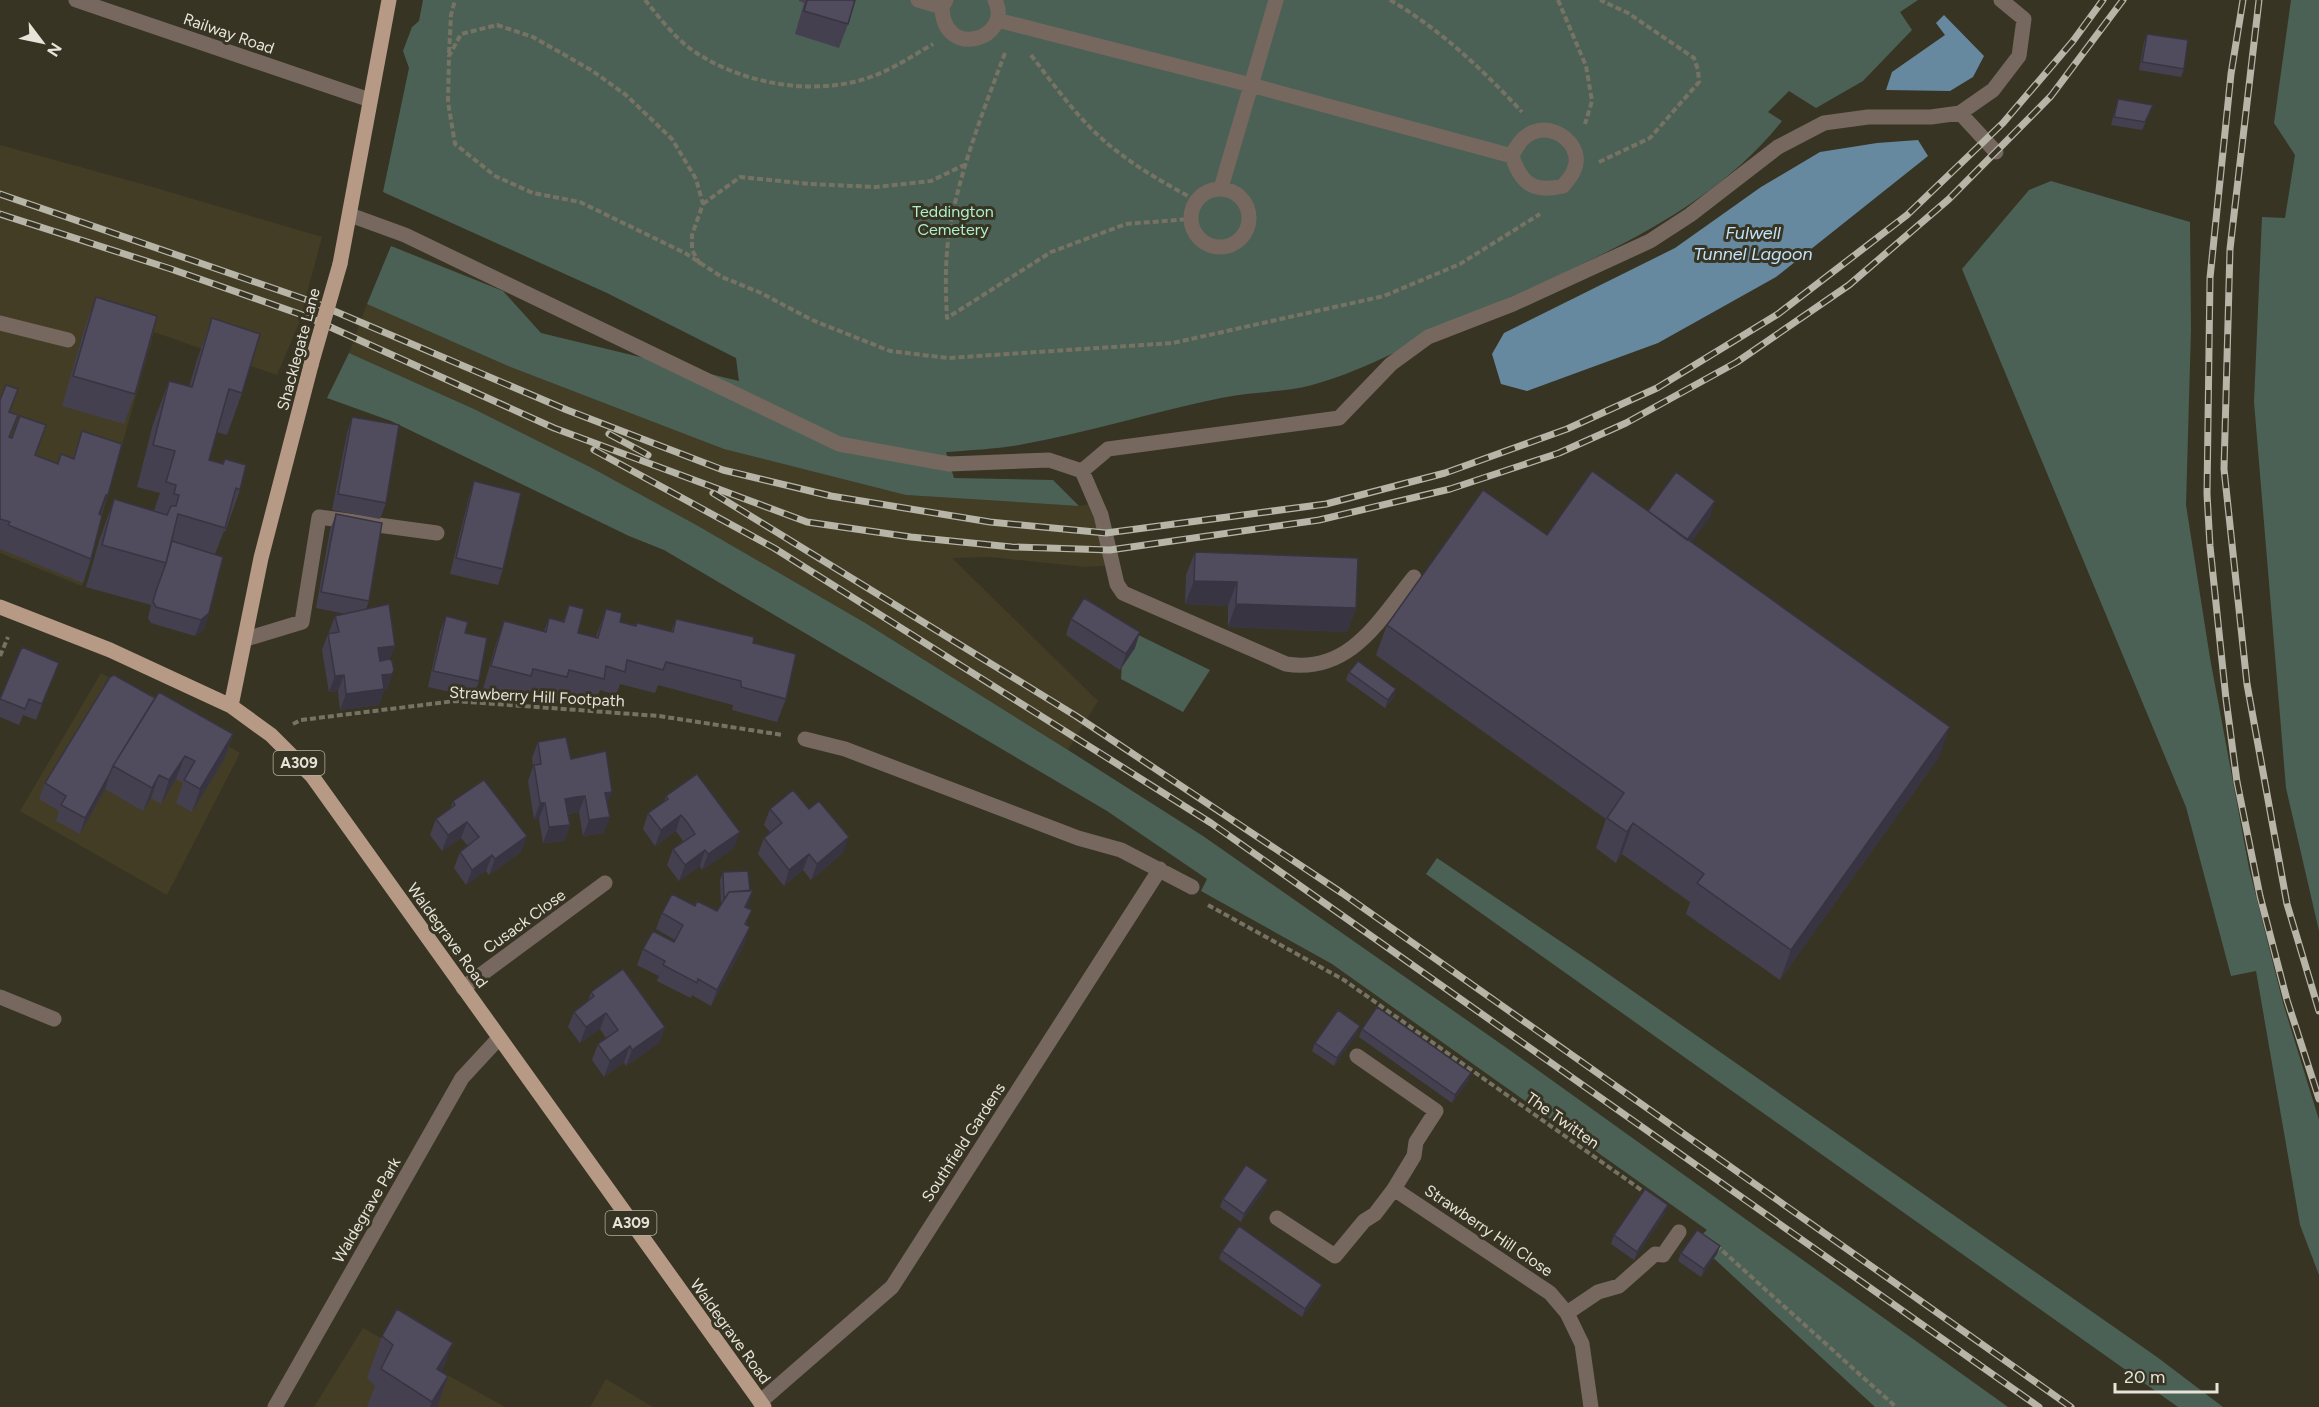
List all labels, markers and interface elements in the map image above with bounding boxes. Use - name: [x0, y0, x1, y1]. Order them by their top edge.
- street label: Railway Road: [181, 9, 277, 58]
- north arrow: [12, 12, 72, 72]
- text: N: [43, 39, 66, 60]
- park label: Teddington Cemetery: [912, 202, 994, 239]
- water label: Fulwell Tunnel Lagoon: [1694, 222, 1812, 265]
- street label: Shacklegate Lane: [273, 286, 324, 412]
- street label: Strawberry Hill Footpath: [449, 682, 625, 711]
- road number: A309: [274, 751, 324, 775]
- street label: Waldegrave Road: [403, 879, 492, 991]
- street label: Cusack Close: [479, 885, 569, 958]
- street label: Southfield Gardens: [918, 1079, 1009, 1205]
- street label: The Twitten: [1522, 1088, 1603, 1153]
- street label: Waldegrave Park: [329, 1154, 404, 1266]
- street label: Strawberry Hill Close: [1421, 1180, 1557, 1280]
- road number: A309: [606, 1211, 656, 1235]
- street label: Waldegrave Road: [686, 1275, 775, 1387]
- scale bar: [2115, 1356, 2217, 1394]
- text: 20 m: [2124, 1366, 2165, 1388]

